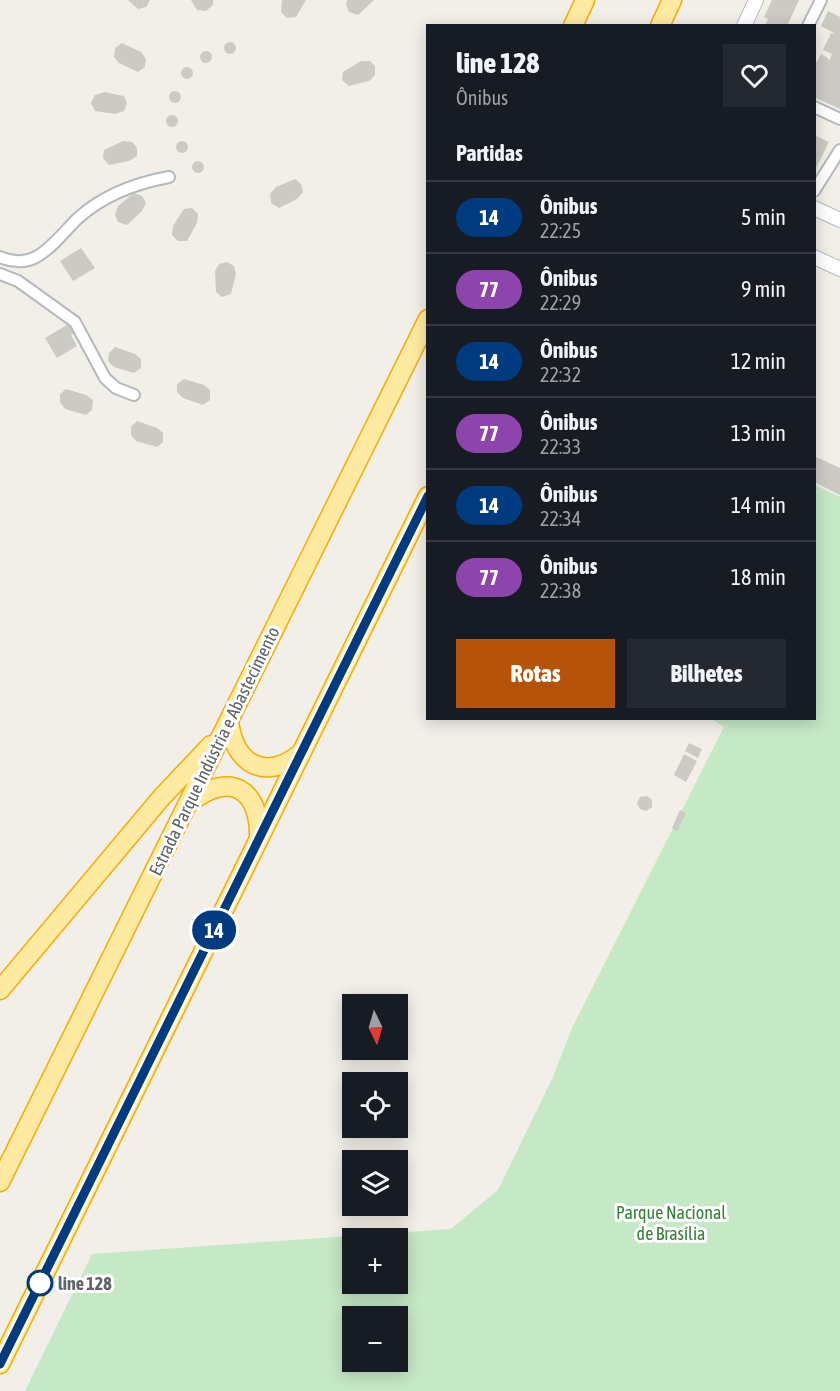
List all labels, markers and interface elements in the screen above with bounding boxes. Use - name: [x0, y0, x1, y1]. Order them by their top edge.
- button: heart: [723, 44, 786, 107]
- text: line 128: [456, 47, 539, 79]
- text: Ônibus: [456, 86, 508, 109]
- text: Partidas: [456, 140, 523, 166]
- text: Ônibus: [540, 193, 597, 219]
- text: 5 min: [741, 204, 786, 230]
- text: 14: [479, 205, 499, 229]
- text: 22:25: [540, 219, 581, 242]
- text: Ônibus: [540, 265, 597, 291]
- text: 9 min: [741, 276, 786, 302]
- text: 77: [479, 277, 499, 301]
- text: 22:29: [540, 291, 581, 314]
- text: Ônibus: [540, 337, 597, 363]
- text: 12 min: [731, 348, 786, 374]
- text: 14: [479, 349, 499, 373]
- text: 22:32: [540, 363, 581, 386]
- text: Ônibus: [540, 409, 597, 435]
- text: 13 min: [731, 420, 786, 446]
- text: 77: [479, 421, 499, 445]
- text: 22:33: [540, 435, 581, 458]
- text: Ônibus: [540, 481, 597, 507]
- text: 14 min: [731, 492, 786, 518]
- text: 14: [479, 493, 499, 517]
- text: 22:34: [540, 507, 581, 530]
- text: Ônibus: [540, 553, 597, 579]
- text: 18 min: [731, 564, 786, 590]
- text: 77: [479, 565, 499, 589]
- text: 22:38: [540, 579, 581, 602]
- street label: Estrada Parque Indústria e Abastecimento: [144, 623, 284, 879]
- button: Rotas: [456, 639, 615, 708]
- button: Bilhetes: [627, 639, 786, 708]
- line badge: 14: [187, 910, 241, 950]
- text: 14: [204, 918, 224, 942]
- north arrow: [342, 994, 408, 1060]
- map controls: [342, 994, 408, 1372]
- button: locate: [342, 1072, 408, 1138]
- button: layers: [342, 1150, 408, 1216]
- park label: Parque Nacional de Brasília: [616, 1202, 726, 1244]
- button: +: [342, 1228, 408, 1294]
- marker: line 128: [27, 1270, 53, 1296]
- place label: line 128: [58, 1273, 112, 1294]
- button: −: [342, 1306, 408, 1372]

